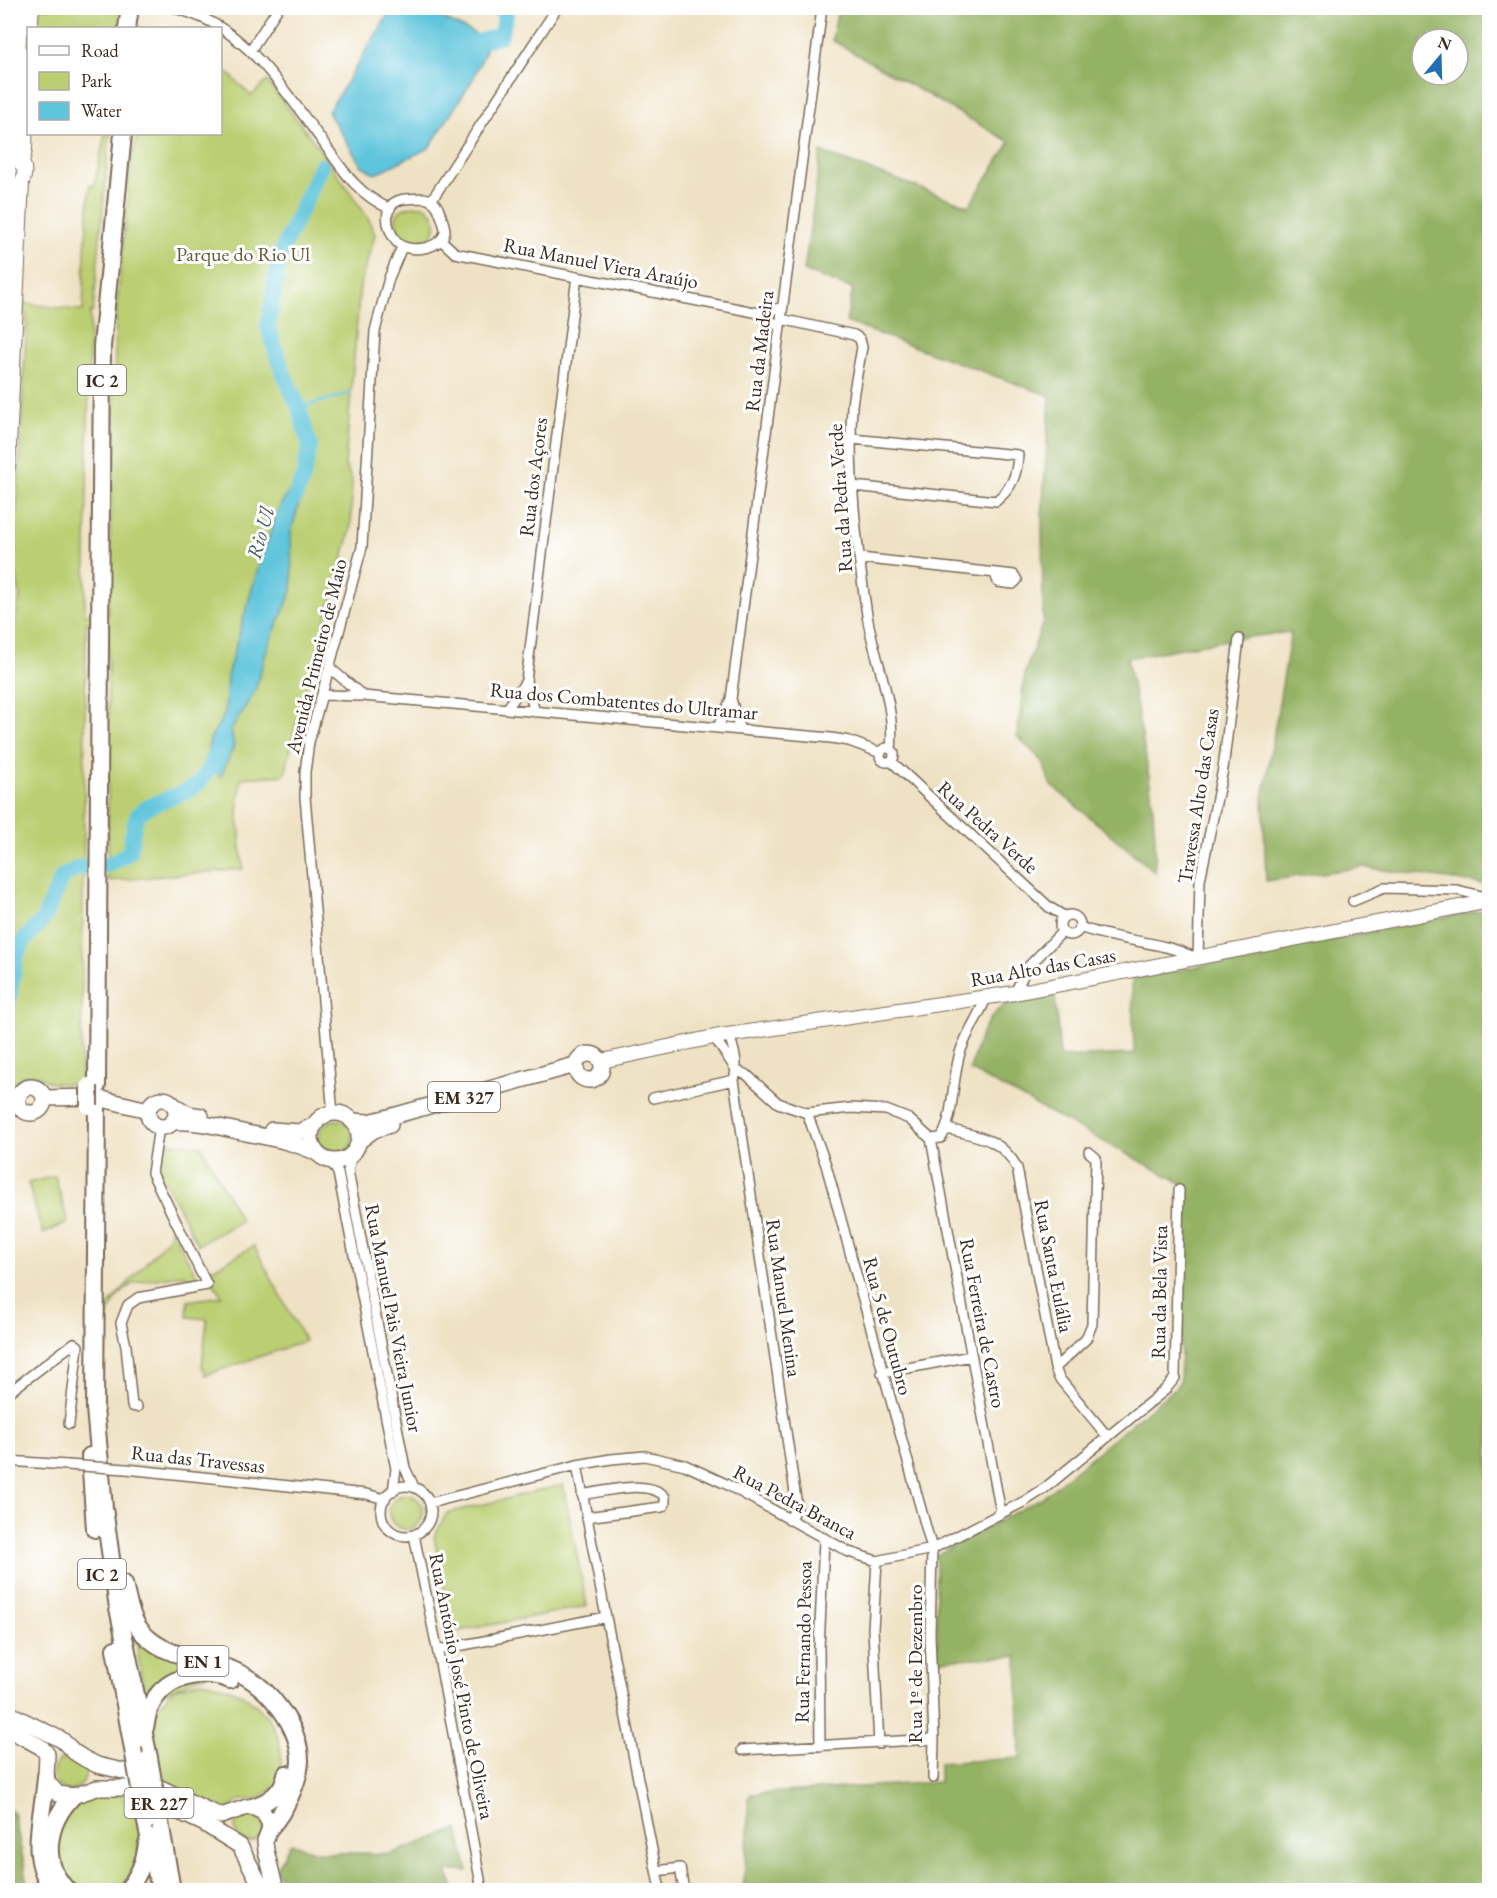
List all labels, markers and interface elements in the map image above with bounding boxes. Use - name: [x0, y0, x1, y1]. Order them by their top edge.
- legend: [27, 27, 222, 135]
- north arrow: [1410, 27, 1470, 87]
- text: N: [1435, 31, 1454, 55]
- text: Road: [81, 39, 120, 62]
- text: Park: [81, 69, 112, 92]
- text: Water: [81, 99, 122, 122]
- street label: Rua Manuel Viera Araújo: [501, 231, 701, 295]
- park label: Parque do Rio Ul: [176, 241, 310, 267]
- street label: Rua da Madeira: [739, 289, 779, 413]
- road number: IC 2: [78, 365, 126, 395]
- street label: Rua dos Açores: [513, 416, 553, 538]
- street label: Rua da Pedra Verde: [822, 423, 858, 573]
- water label: Rio Ul: [240, 503, 281, 562]
- street label: Avenida Primeiro de Maio: [279, 556, 353, 757]
- street label: Rua dos Combatentes do Ultramar: [489, 676, 759, 726]
- street label: Travessa Alto das Casas: [1171, 707, 1225, 885]
- street label: Rua Pedra Verde: [932, 775, 1044, 879]
- street label: Rua Alto das Casas: [968, 941, 1118, 993]
- road number: EM 327: [428, 1082, 500, 1112]
- street label: Rua Santa Eulália: [1028, 1197, 1080, 1335]
- street label: Rua Manuel Pais Vieira Junior: [359, 1202, 429, 1435]
- street label: Rua Manuel Menina: [760, 1217, 808, 1379]
- street label: Rua da Bela Vista: [1145, 1225, 1173, 1359]
- street label: Rua Ferreira de Castro: [954, 1236, 1012, 1410]
- street label: Rua 5 de Outubro: [857, 1254, 919, 1398]
- street label: Rua das Travessas: [130, 1439, 266, 1479]
- street label: Rua Pedra Branca: [729, 1459, 861, 1545]
- street label: Rua António José Pinto de Oliveira: [423, 1551, 501, 1821]
- road number: IC 2: [78, 1559, 126, 1589]
- street label: Rua Fernando Pessoa: [789, 1561, 817, 1723]
- street label: Rua 1º de Dezembro: [902, 1584, 928, 1744]
- road number: EN 1: [178, 1646, 228, 1676]
- road number: ER 227: [124, 1788, 194, 1818]

